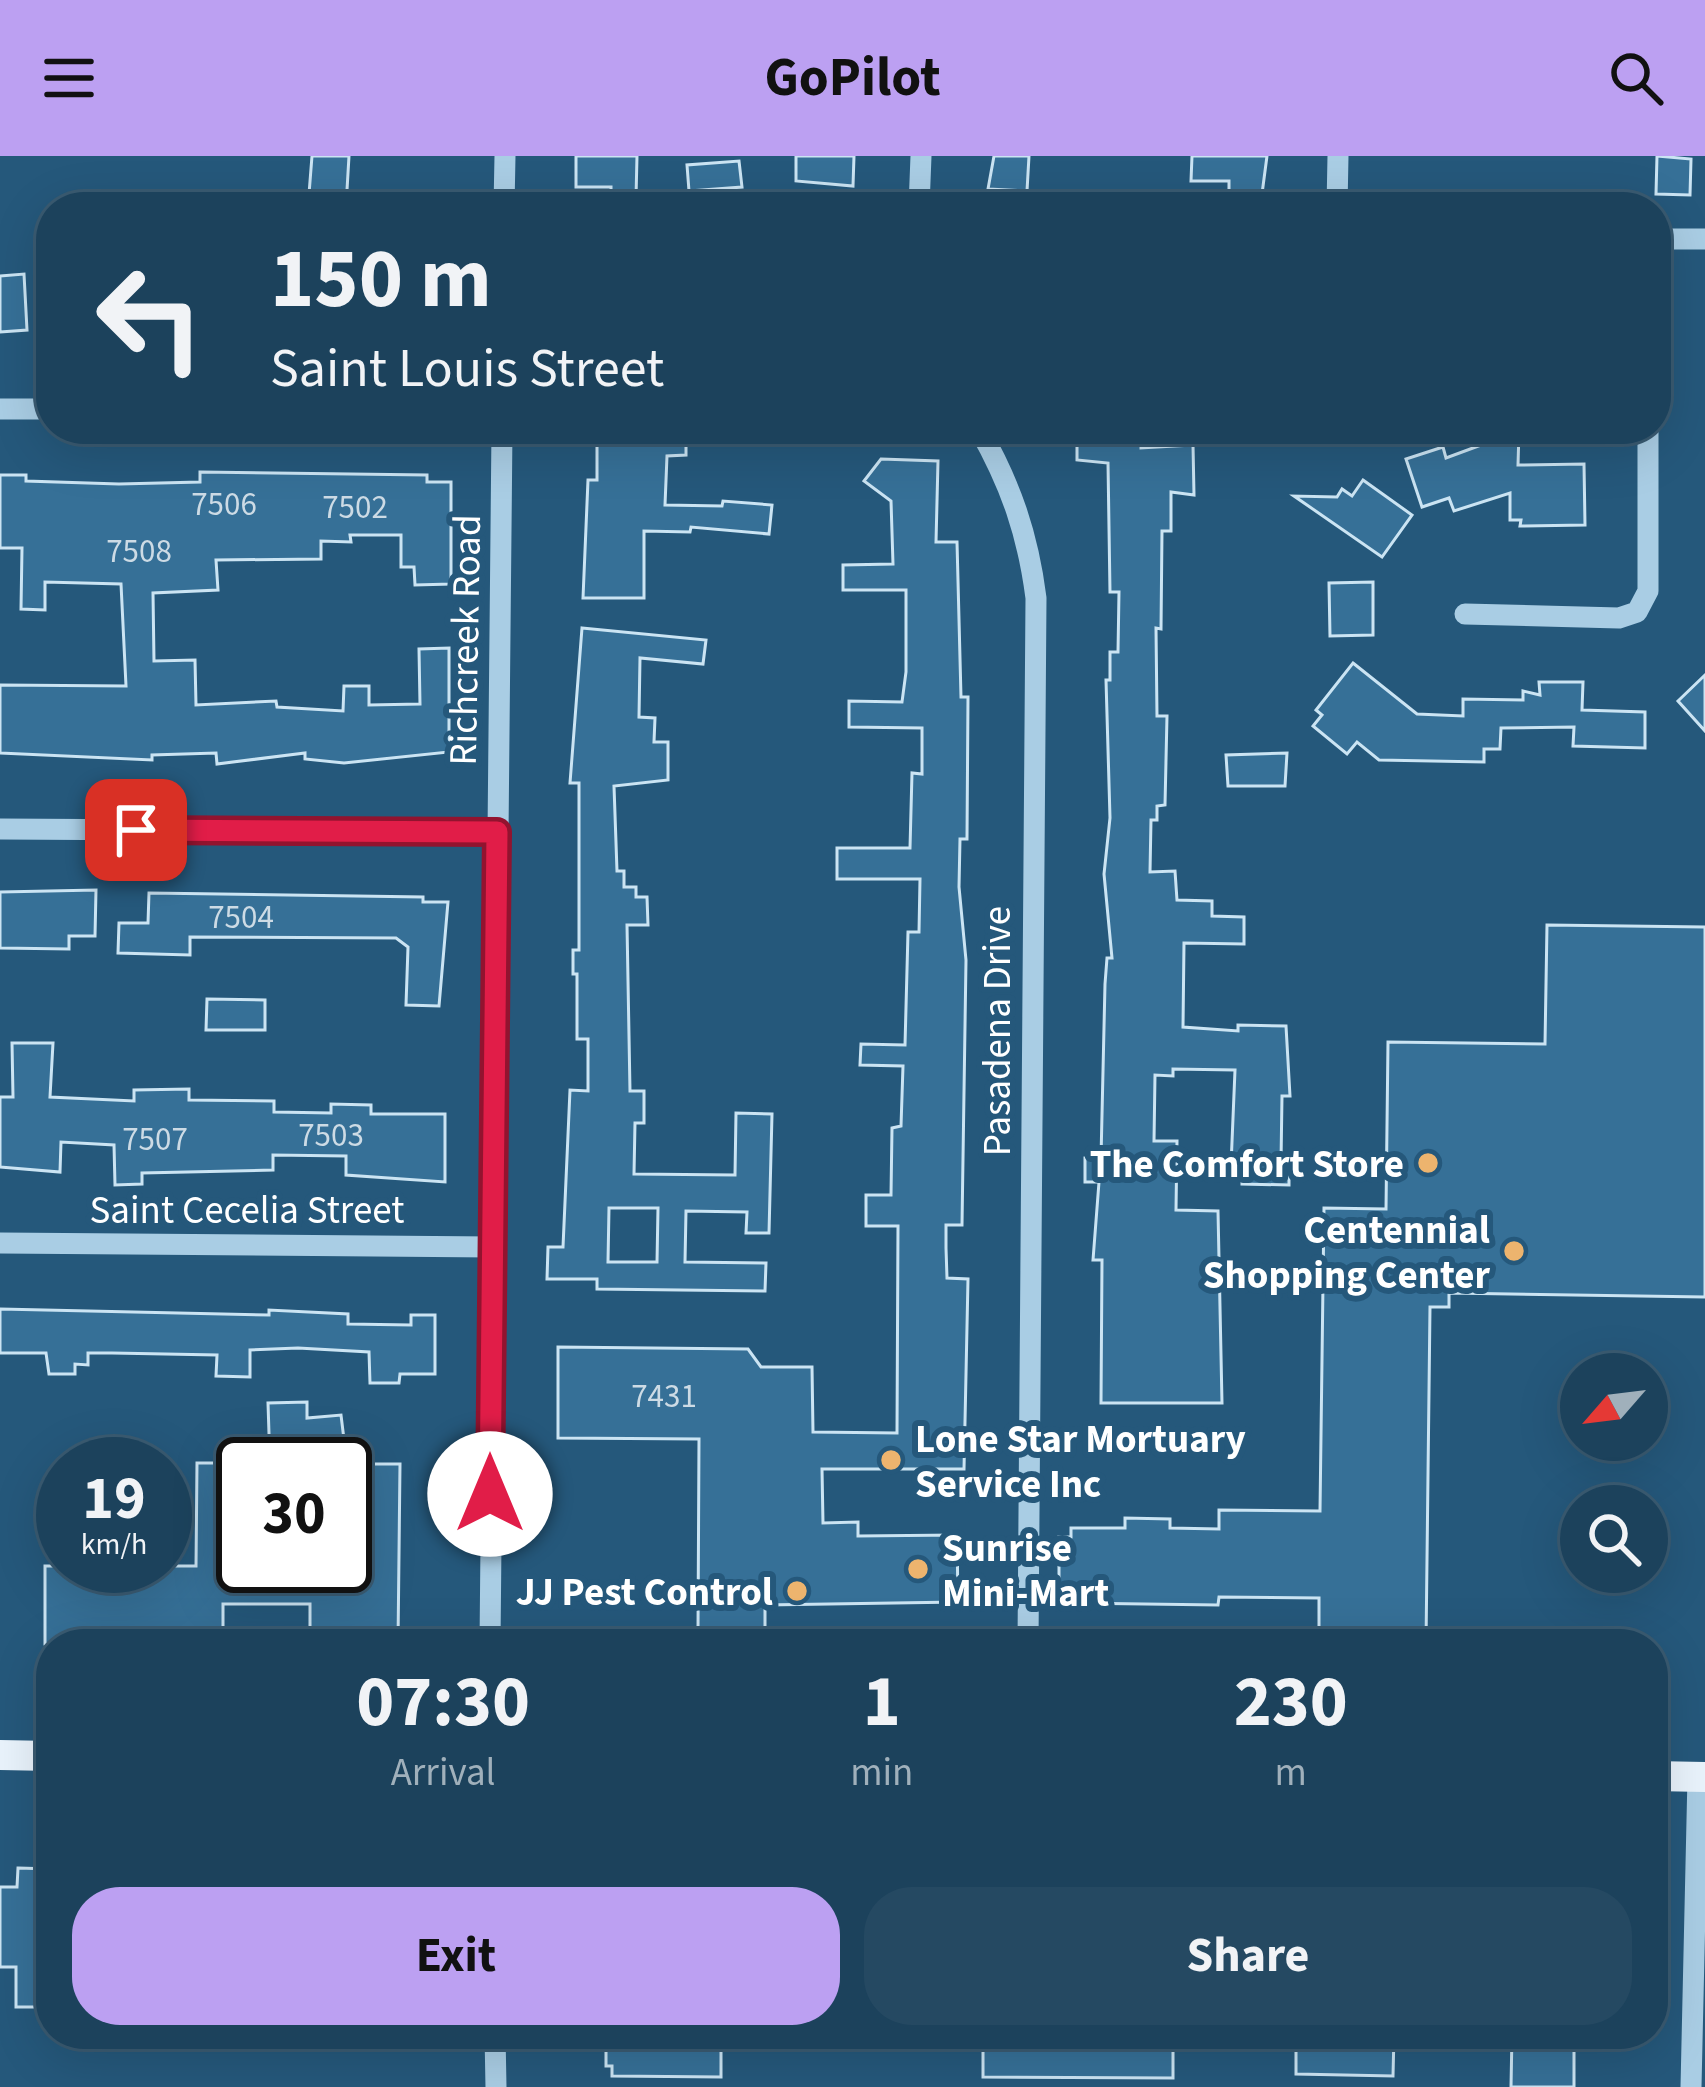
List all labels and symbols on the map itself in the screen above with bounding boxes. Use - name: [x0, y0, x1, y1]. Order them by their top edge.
- house number: 7506: [191, 481, 257, 528]
- house number: 7502: [322, 484, 388, 531]
- street label: Richcreek Road: [436, 514, 496, 766]
- house number: 7508: [106, 528, 172, 575]
- pin: [85, 779, 187, 881]
- house number: 7504: [208, 894, 274, 941]
- street label: Pasadena Drive: [970, 906, 1026, 1156]
- house number: 7503: [298, 1112, 364, 1159]
- house number: 7507: [122, 1116, 188, 1163]
- place label: The Comfort Store: [1090, 1137, 1404, 1193]
- marker: The Comfort Store: [1415, 1150, 1441, 1176]
- street label: Saint Cecelia Street: [89, 1183, 405, 1239]
- place label: Centennial Shopping Center: [1203, 1203, 1490, 1304]
- marker: Centennial Shopping Center: [1501, 1238, 1527, 1264]
- north arrow: [1560, 1353, 1668, 1461]
- house number: 7431: [631, 1373, 697, 1420]
- place label: Lone Star Mortuary Service Inc: [915, 1412, 1246, 1513]
- position arrow: [427, 1431, 553, 1557]
- speed limit sign: 30: [216, 1437, 372, 1593]
- marker: Lone Star Mortuary Service Inc: [878, 1447, 904, 1473]
- place label: Sunrise Mini-Mart: [942, 1521, 1109, 1622]
- marker: Sunrise Mini-Mart: [905, 1556, 931, 1582]
- place label: JJ Pest Control: [516, 1565, 773, 1621]
- marker: JJ Pest Control: [784, 1578, 810, 1604]

